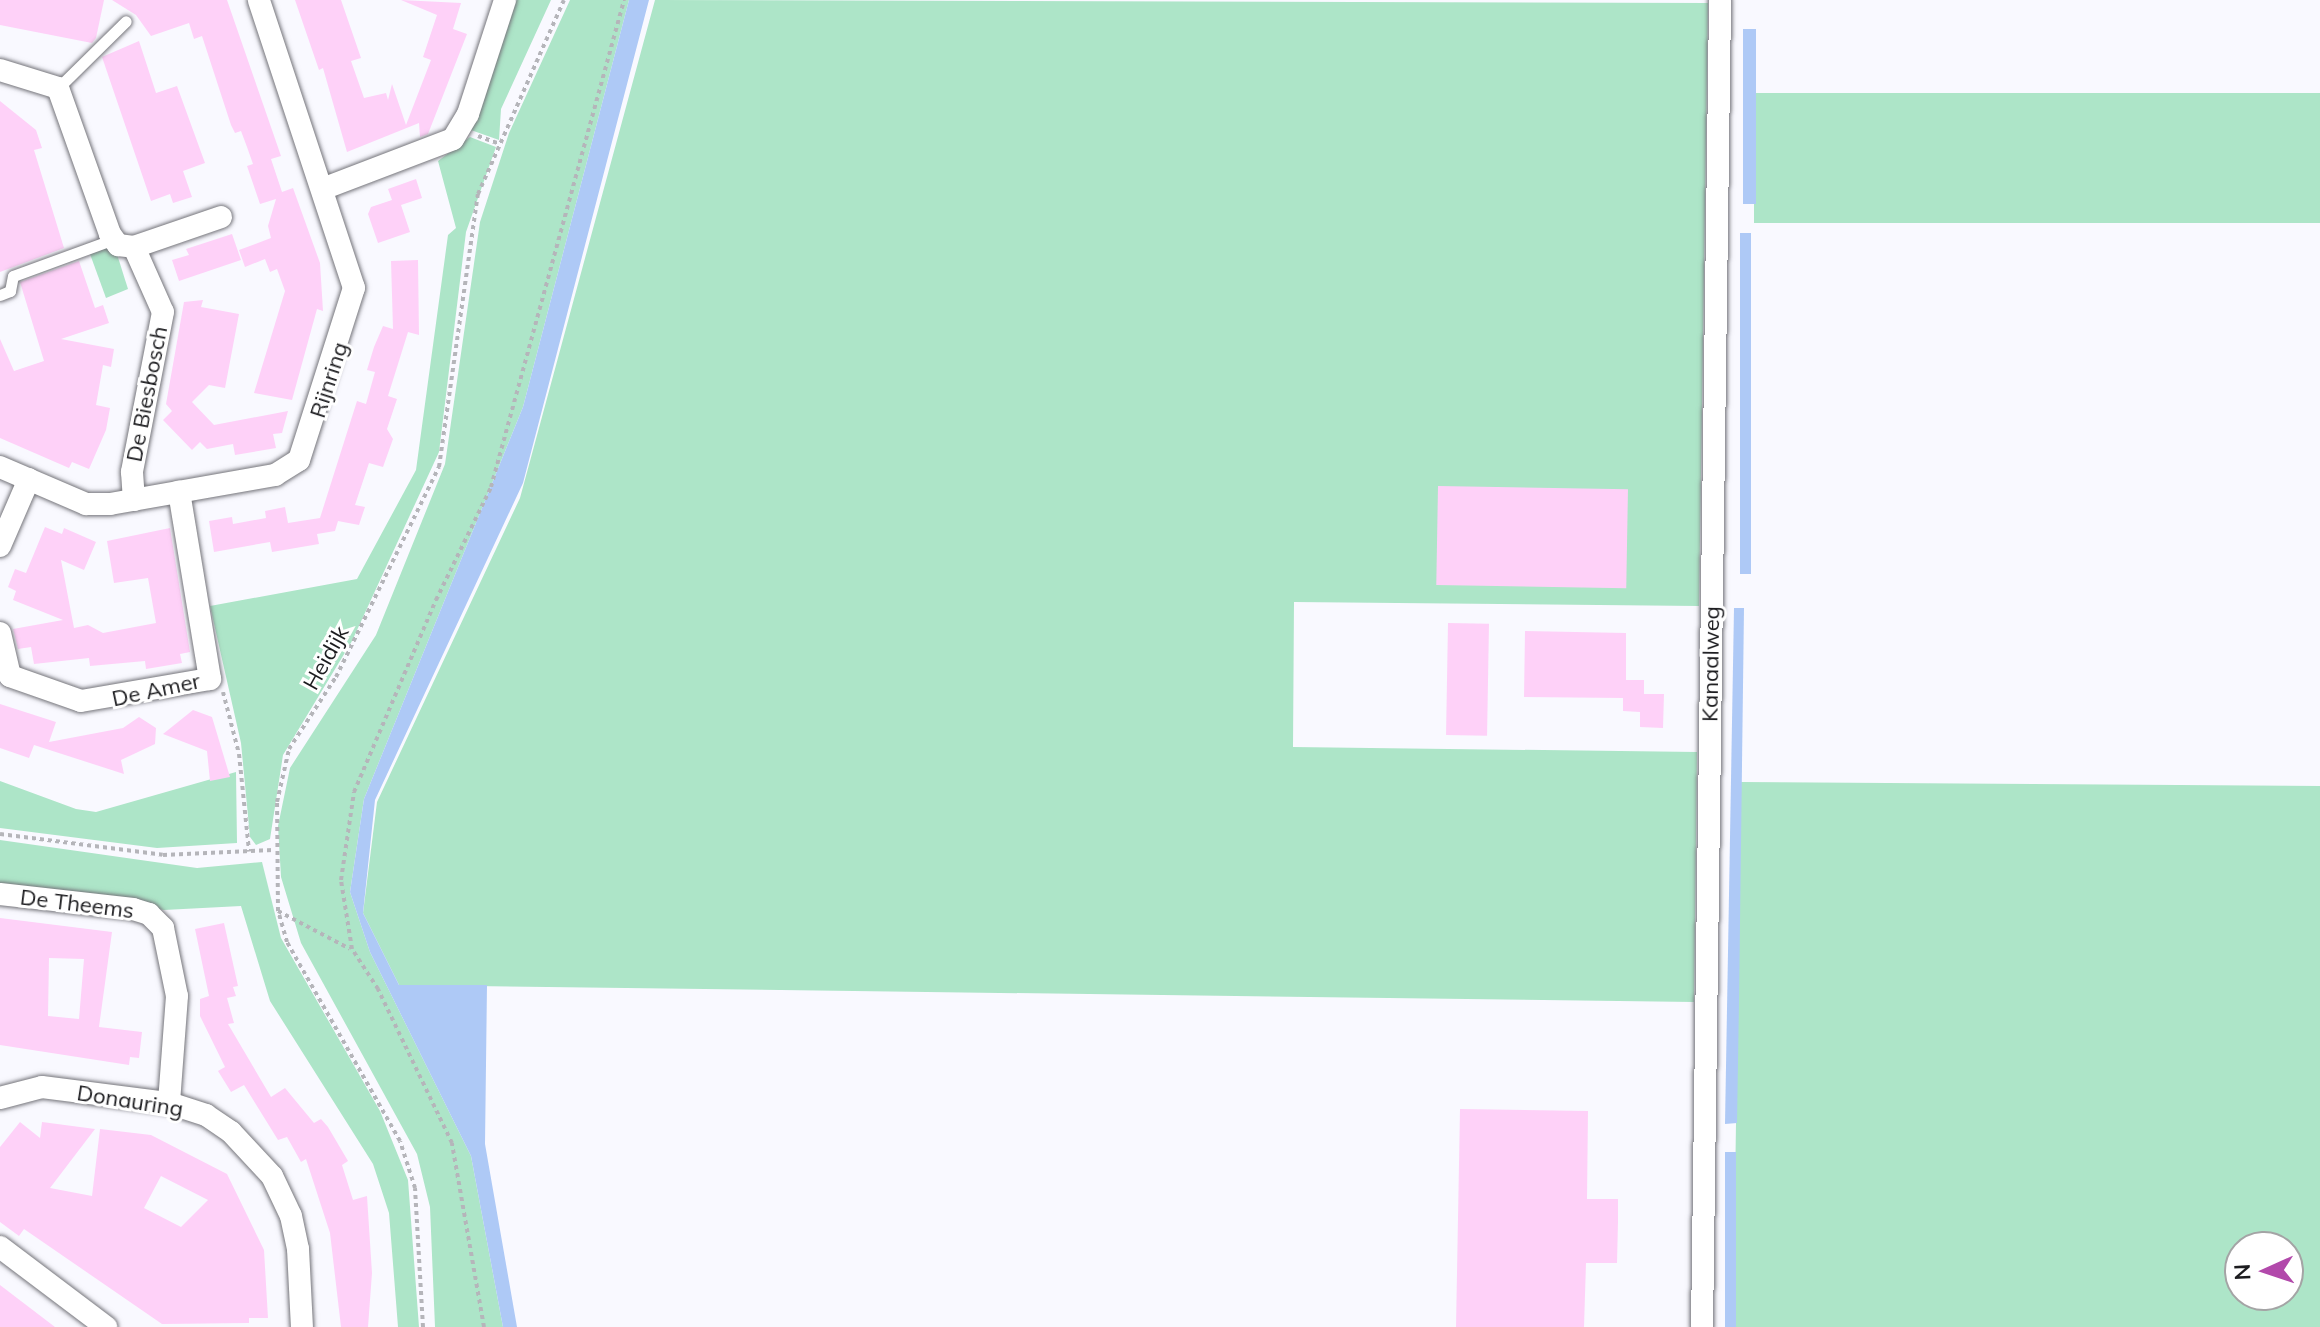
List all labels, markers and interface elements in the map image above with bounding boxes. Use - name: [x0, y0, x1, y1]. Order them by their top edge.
- street label: De Biesbosch: [121, 324, 173, 464]
- street label: Rijnring: [304, 339, 354, 421]
- street label: Kanaalweg: [1697, 606, 1725, 722]
- street label: Heidijk: [298, 621, 354, 695]
- street label: De Amer: [109, 668, 203, 712]
- street label: De Theems: [19, 884, 135, 924]
- street label: Donauring: [75, 1080, 185, 1122]
- north arrow: [2224, 1231, 2304, 1311]
- text: N: [2228, 1263, 2256, 1281]

